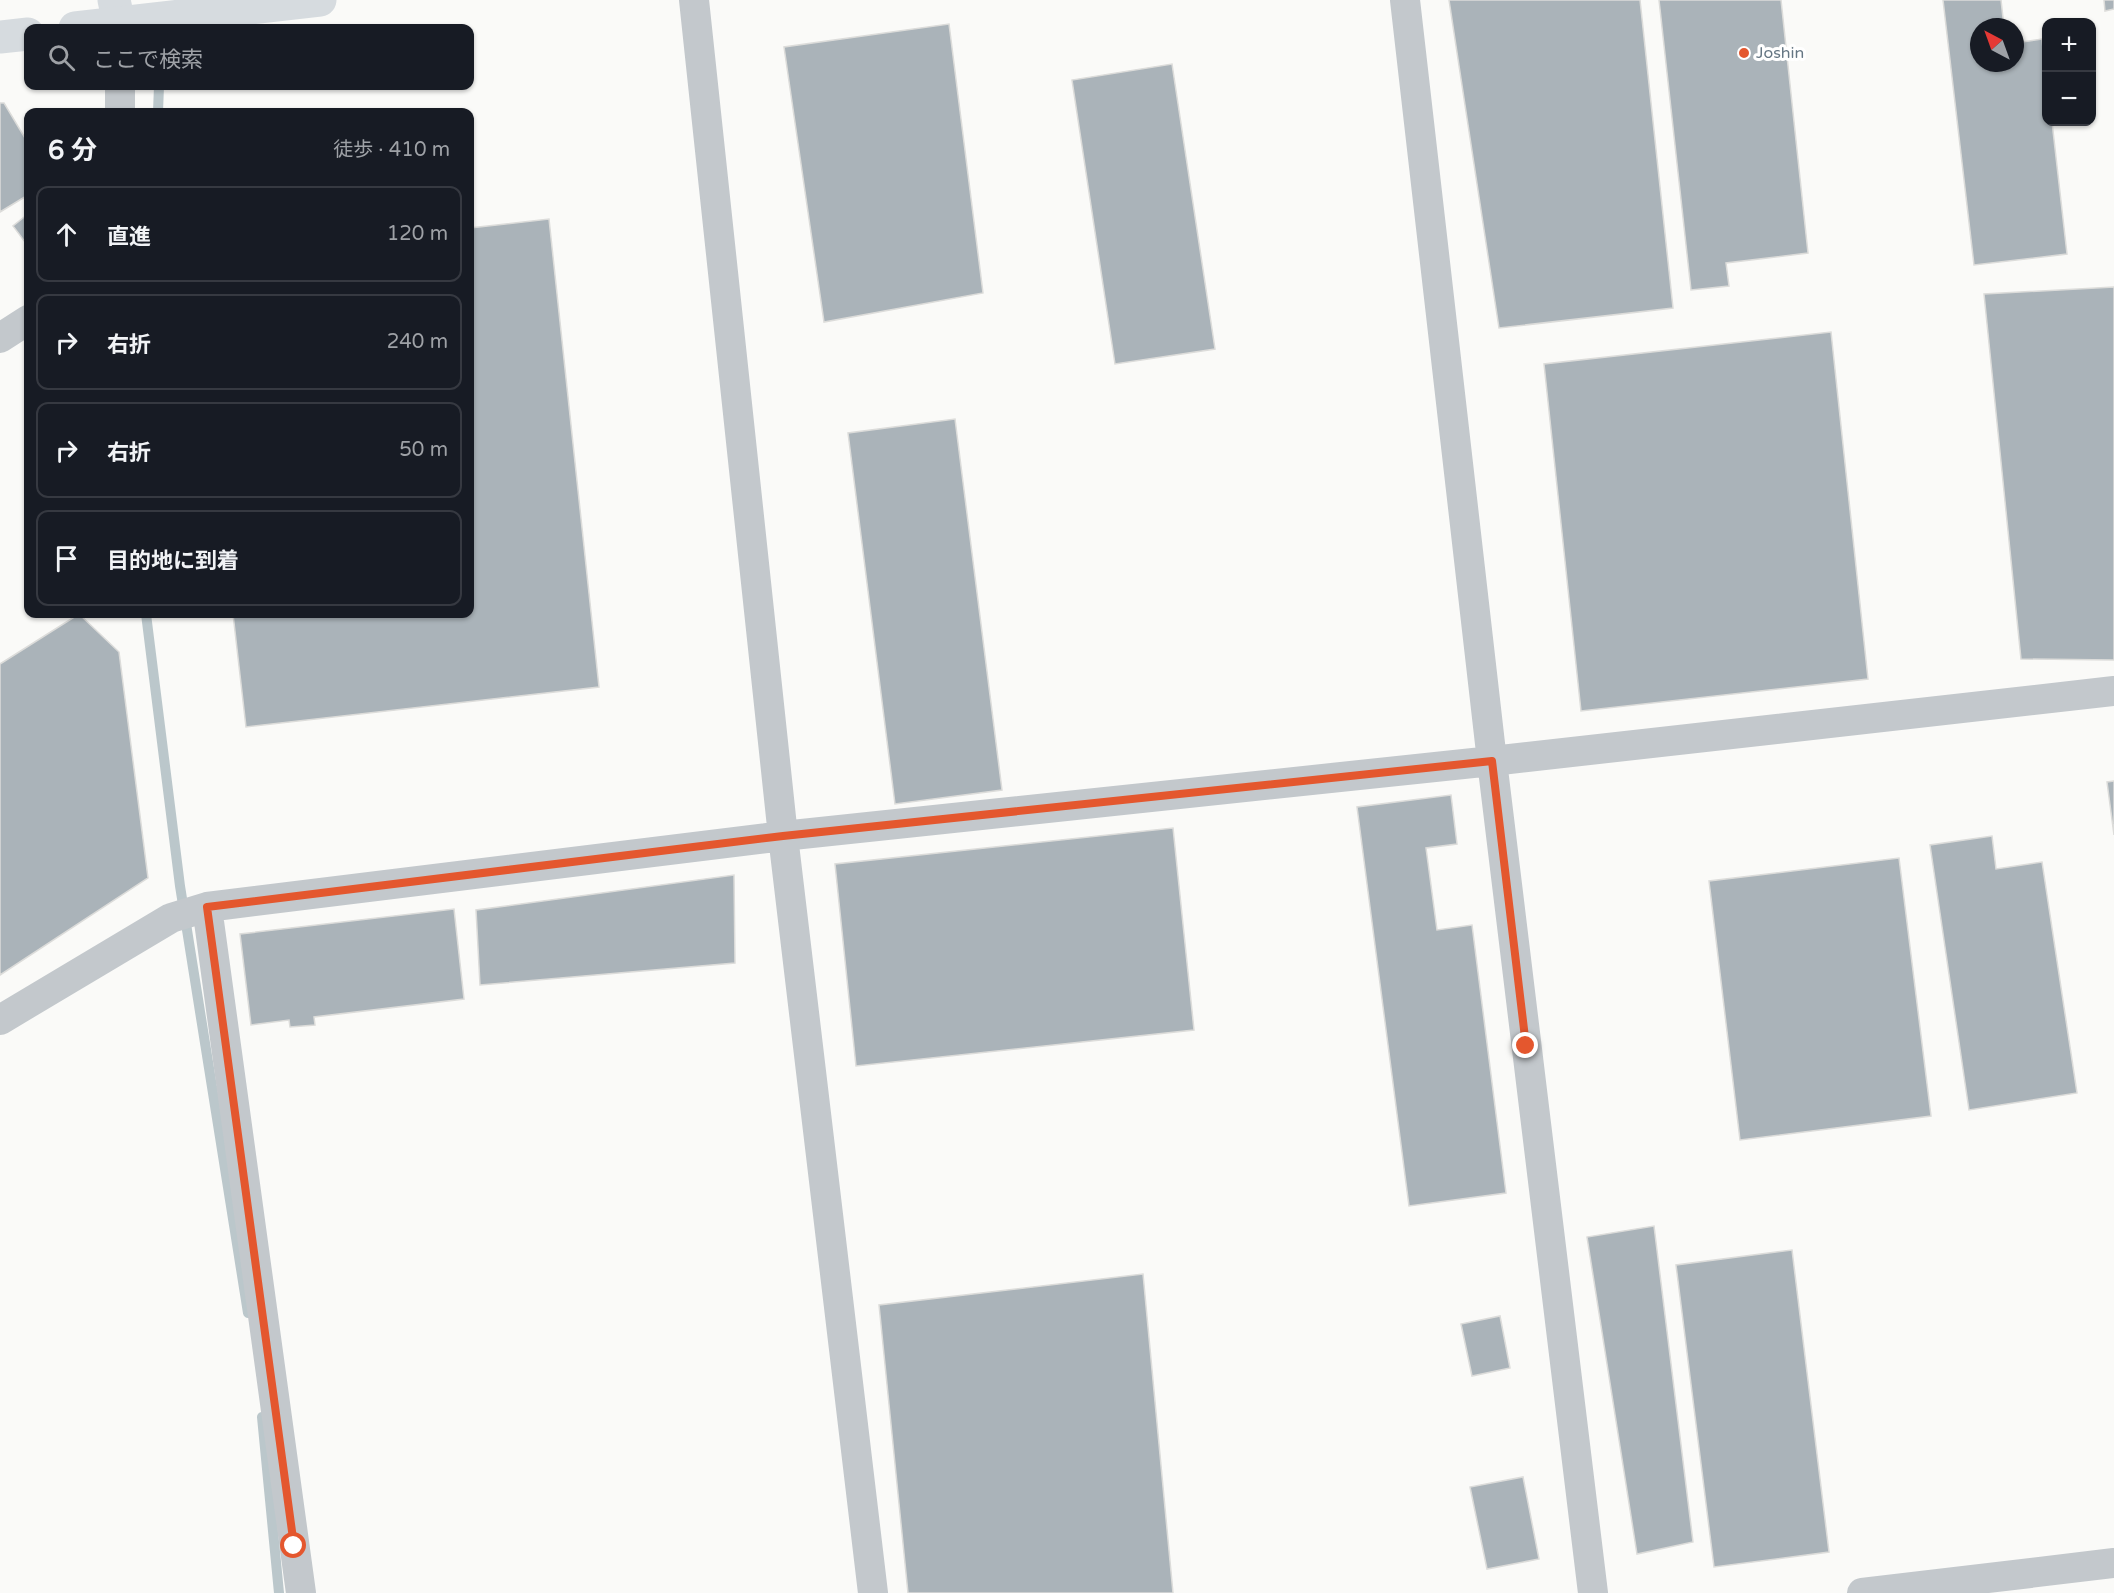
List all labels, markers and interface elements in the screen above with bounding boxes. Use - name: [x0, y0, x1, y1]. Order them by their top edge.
- north arrow: [1970, 18, 2024, 72]
- map controls: [2042, 18, 2096, 126]
- button: +: [2042, 18, 2096, 72]
- search box: [24, 24, 474, 90]
- icon: search: [45, 41, 78, 74]
- place label: Joshin: [1756, 43, 1804, 63]
- marker: Joshin: [1737, 46, 1751, 60]
- text: ここで検索: [93, 47, 203, 73]
- button: −: [2042, 72, 2096, 126]
- text: 6 分: [48, 135, 97, 166]
- text: 徒歩 · 410 m: [333, 138, 450, 162]
- icon: ahead: [50, 218, 83, 251]
- text: 120 m: [387, 222, 448, 246]
- text: 直進: [107, 224, 151, 250]
- icon: right: [50, 326, 83, 359]
- text: 240 m: [387, 330, 448, 354]
- text: 右折: [107, 332, 151, 358]
- icon: right: [50, 434, 83, 467]
- text: 50 m: [399, 438, 448, 462]
- text: 右折: [107, 440, 151, 466]
- icon: arrive: [50, 542, 83, 575]
- text: 目的地に到着: [107, 548, 239, 574]
- route end: [1512, 1032, 1538, 1058]
- route start: [280, 1532, 306, 1558]

